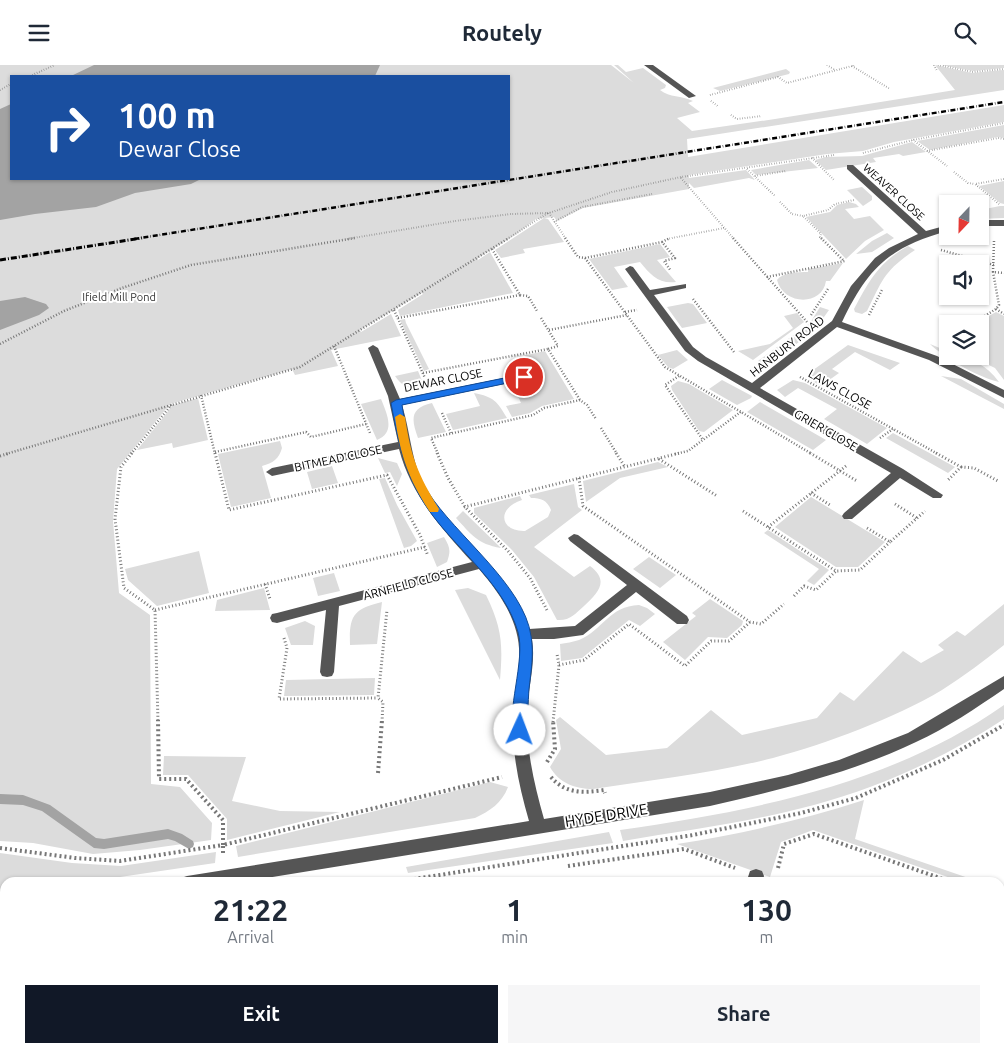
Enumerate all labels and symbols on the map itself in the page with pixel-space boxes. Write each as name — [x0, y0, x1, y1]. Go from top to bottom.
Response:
street label: WEAVER CLOSE — [861, 161, 927, 223]
north arrow — [939, 195, 989, 245]
park label: Ifield Mill Pond — [82, 291, 156, 303]
street label: HANBURY ROAD — [747, 313, 827, 379]
pin — [503, 356, 545, 398]
street label: DEWAR CLOSE — [403, 366, 484, 394]
street label: LAWS CLOSE — [806, 366, 874, 412]
street label: GRIER CLOSE — [792, 407, 860, 453]
street label: BITMEAD CLOSE — [293, 442, 383, 474]
street label: ARNFIELD CLOSE — [362, 566, 455, 602]
position arrow — [493, 703, 545, 755]
street label: HYDE DRIVE — [564, 800, 648, 830]

